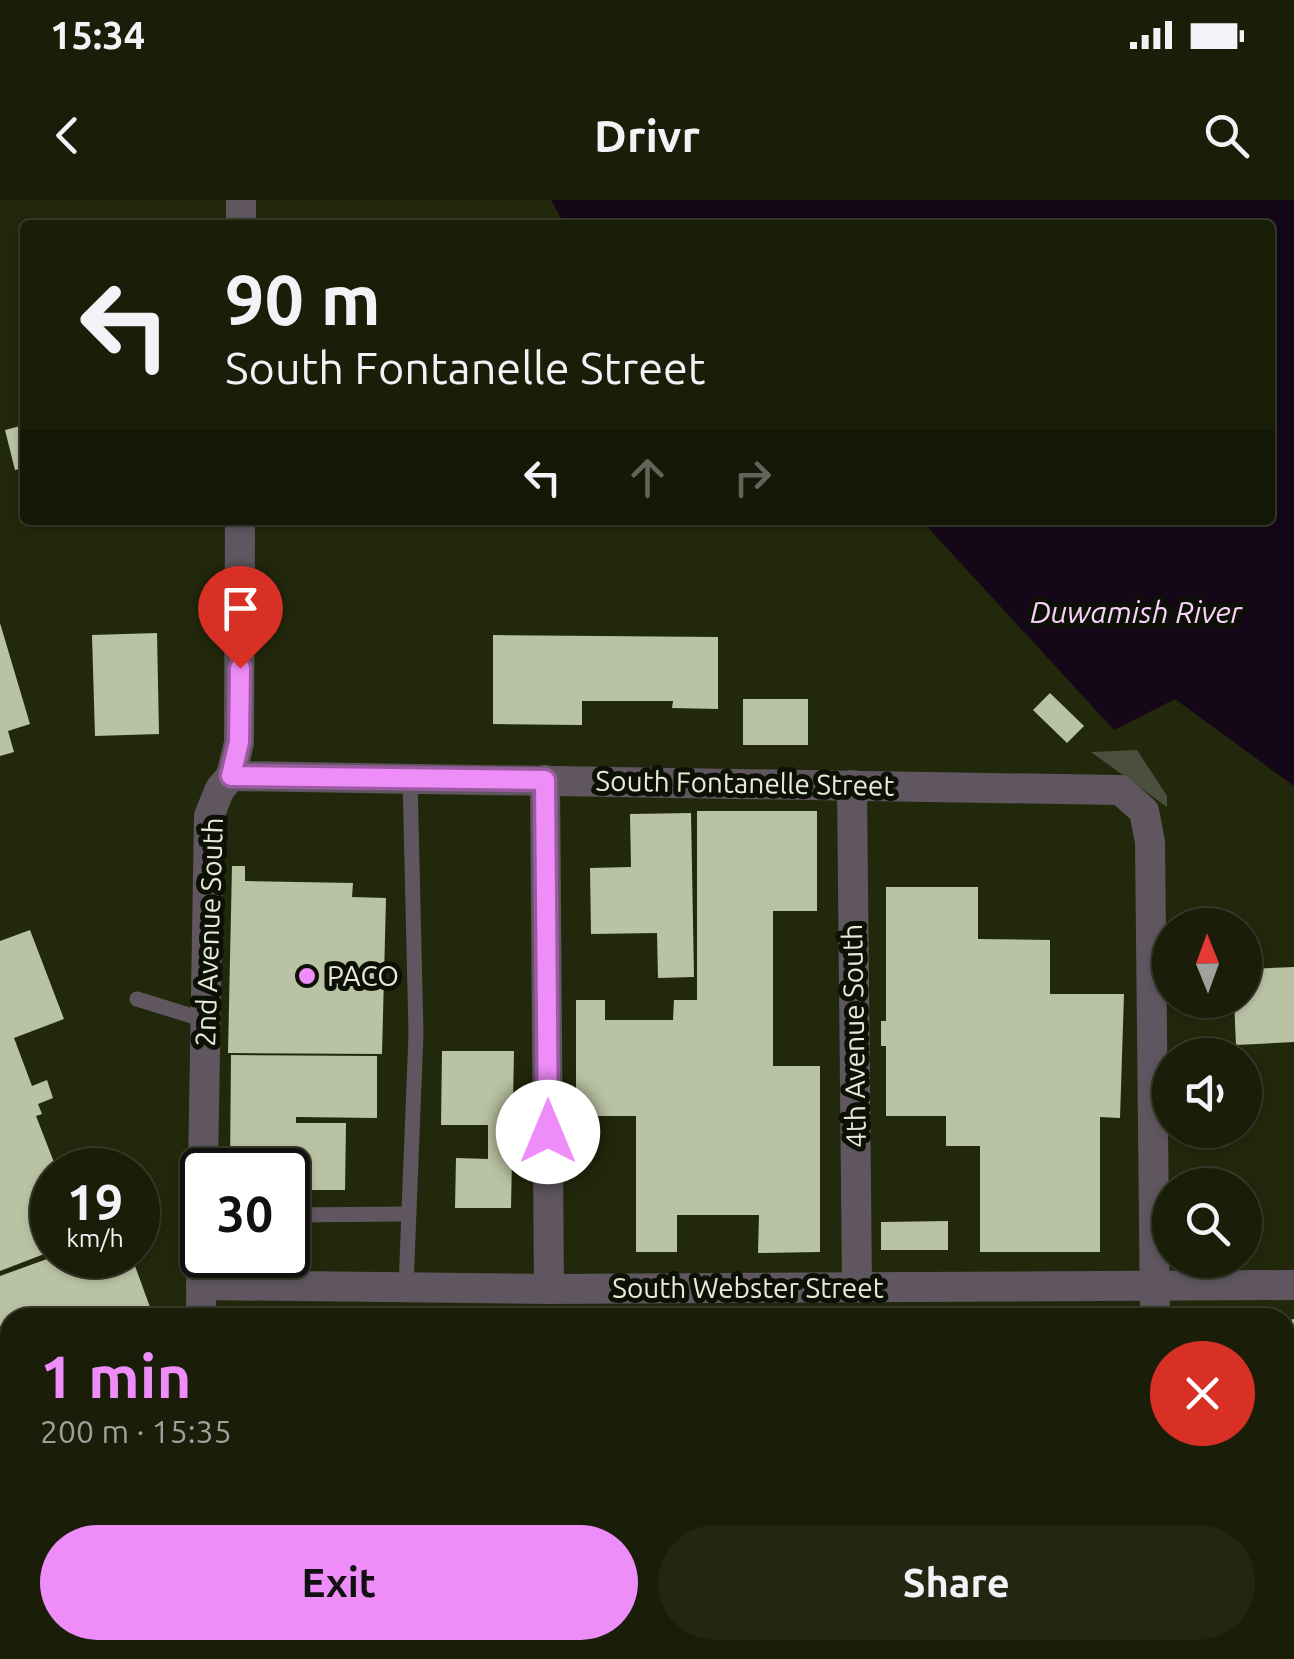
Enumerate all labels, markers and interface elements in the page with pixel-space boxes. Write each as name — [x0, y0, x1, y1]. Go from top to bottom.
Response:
text: 15:34 — [50, 14, 145, 56]
icon: back — [40, 108, 95, 163]
icon: search — [1199, 108, 1254, 163]
text: Drivr — [594, 110, 700, 161]
icon: left — [60, 260, 190, 390]
text: 90 m — [225, 260, 381, 338]
text: South Fontanelle Street — [225, 342, 706, 393]
icon: left — [515, 450, 570, 505]
icon: ahead — [620, 450, 675, 505]
icon: right — [725, 450, 780, 505]
pin — [198, 566, 283, 669]
icon: arrive — [213, 581, 268, 636]
water label: Duwamish River — [1030, 595, 1244, 629]
street label: South Fontanelle Street — [595, 764, 895, 801]
street label: 2nd Avenue South — [189, 817, 228, 1047]
north arrow — [1152, 908, 1262, 1018]
map controls — [1152, 908, 1262, 1278]
street label: 4th Avenue South — [836, 924, 871, 1148]
place label: PACO — [327, 960, 399, 991]
marker: PACO — [296, 965, 318, 987]
button: sound — [1152, 1038, 1262, 1148]
position arrow — [496, 1080, 600, 1184]
speed limit sign: 30 — [180, 1148, 310, 1278]
button: search — [1152, 1168, 1262, 1278]
text: 19 — [67, 1173, 123, 1229]
text: km/h — [66, 1224, 124, 1252]
street label: South Webster Street — [612, 1272, 884, 1303]
button: close — [1150, 1341, 1255, 1446]
text: 1 min — [40, 1342, 192, 1409]
text: 200 m · 15:35 — [40, 1413, 232, 1449]
button: Exit — [40, 1525, 638, 1640]
button: Share — [658, 1525, 1255, 1640]

